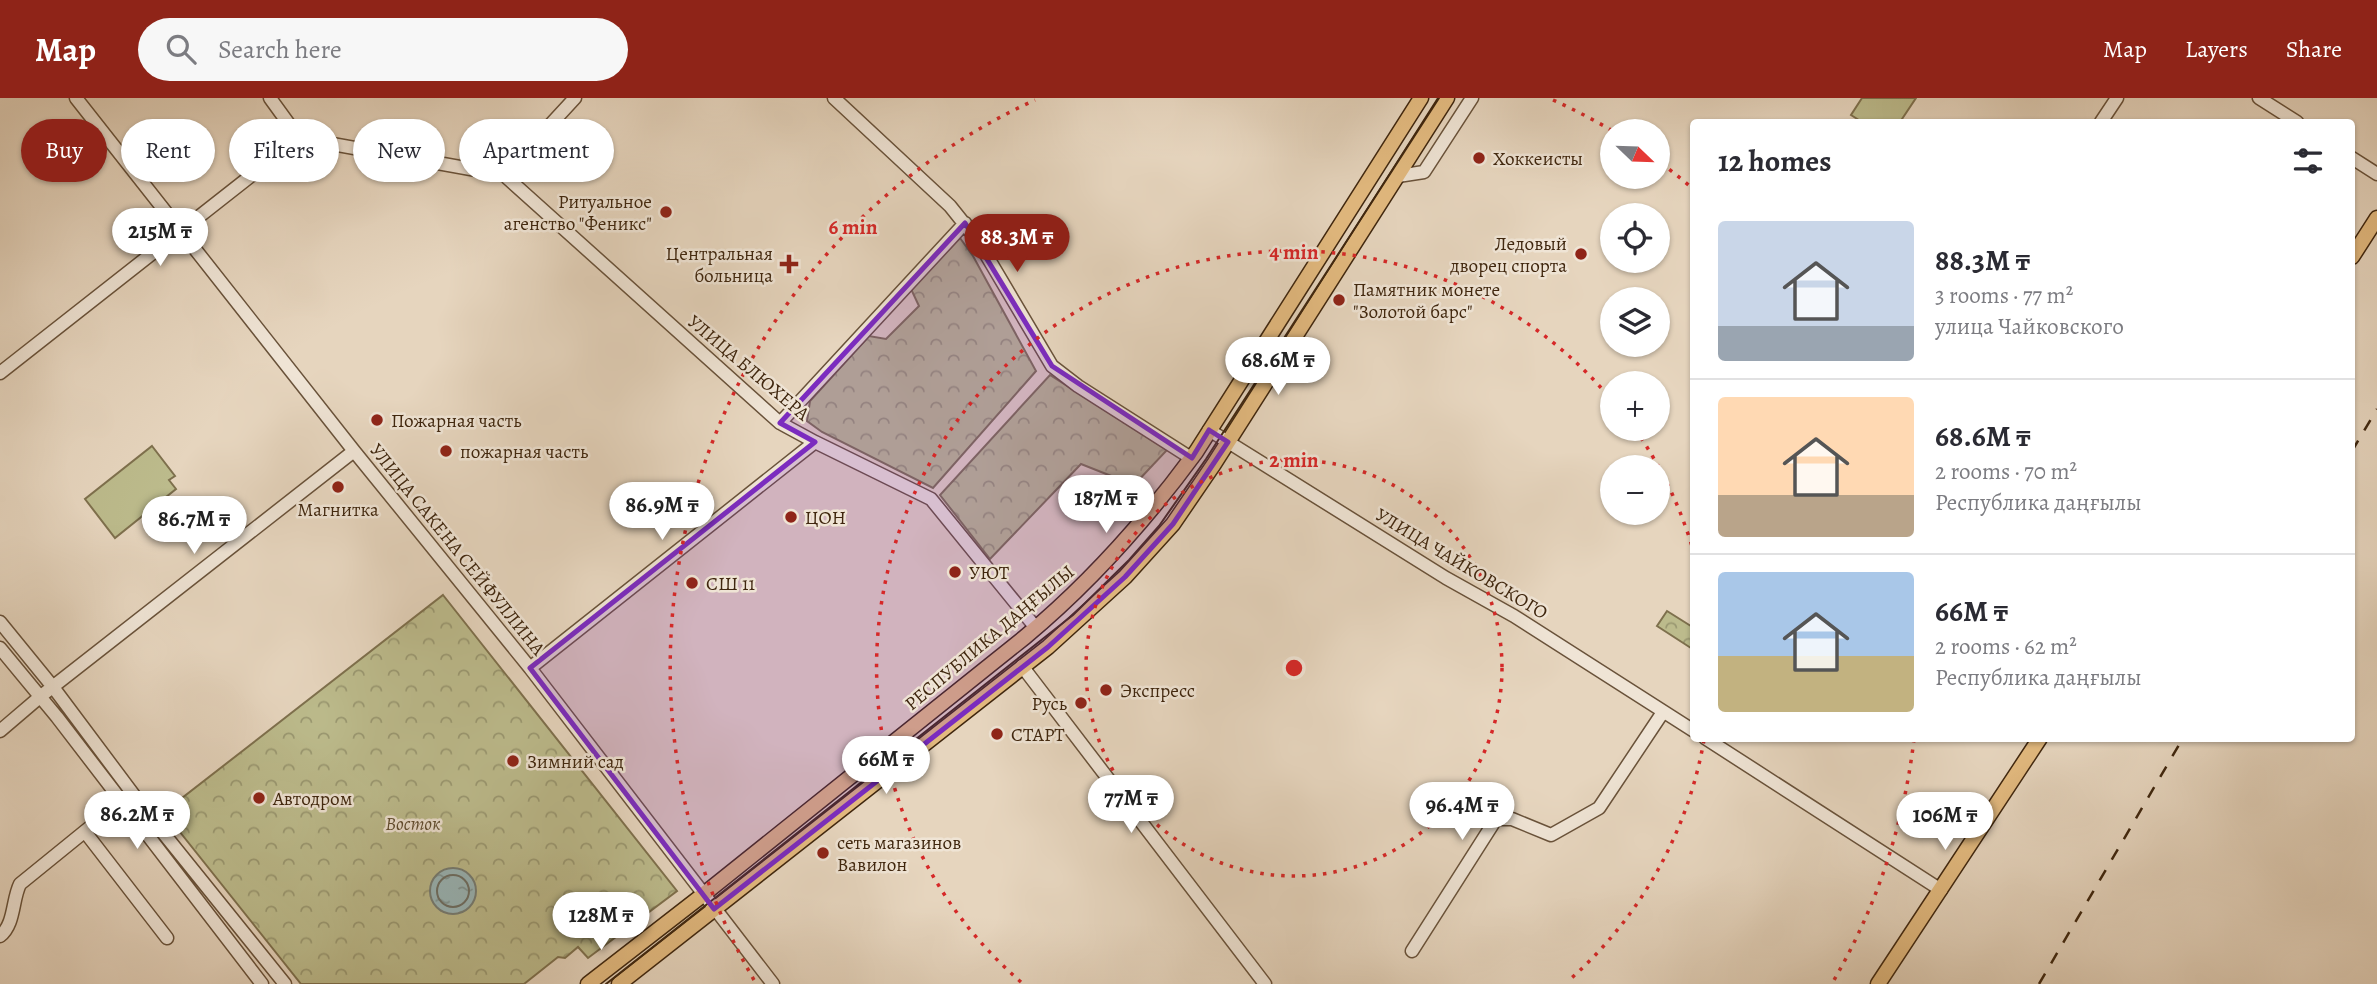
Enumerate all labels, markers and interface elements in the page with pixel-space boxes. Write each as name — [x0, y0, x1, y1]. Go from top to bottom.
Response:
search box — [138, 18, 628, 81]
text: Map — [35, 27, 96, 72]
icon: search — [162, 30, 200, 68]
text: Search here — [218, 32, 342, 67]
text: Map — [2103, 33, 2147, 65]
text: Layers — [2185, 33, 2248, 65]
text: Share — [2286, 33, 2342, 65]
chip: Buy — [21, 119, 107, 182]
chip: Rent — [121, 119, 215, 182]
chip: Filters — [229, 119, 339, 182]
chip: New — [353, 119, 445, 182]
chip: Apartment — [459, 119, 614, 182]
north arrow — [1600, 119, 1670, 189]
map controls — [1600, 119, 1670, 525]
text: 12 homes — [1718, 141, 1831, 181]
icon: filters — [2289, 142, 2327, 180]
place label: Хоккеисты — [1493, 146, 1583, 172]
marker: Хоккеисты — [1471, 150, 1487, 166]
place label: Ритуальное агенство "Феникс" — [504, 189, 652, 237]
button: locate — [1600, 203, 1670, 273]
marker: Ритуальное агенство "Феникс" — [658, 204, 674, 220]
pin: 215M ₸ — [103, 208, 217, 268]
text: 6 min — [829, 213, 878, 241]
pin: 88.3M ₸ — [952, 214, 1082, 274]
text: 215M ₸ — [128, 215, 192, 246]
text: 88.3M ₸ — [981, 221, 1053, 252]
place label: Ледовый дворец спорта — [1449, 231, 1567, 279]
text: 4 min — [1269, 238, 1319, 266]
text: 88.3M ₸ — [1935, 240, 2030, 280]
place label: Центральная больница — [666, 241, 773, 289]
marker: Ледовый дворец спорта — [1573, 246, 1589, 262]
icon: home — [1774, 249, 1858, 333]
marker: Центральная больница — [779, 254, 799, 274]
place label: Памятник монете "Золотой барс" — [1353, 277, 1500, 325]
text: 3 rooms · 77 m² — [1935, 280, 2073, 311]
button: layers — [1600, 287, 1670, 357]
marker: Памятник монете "Золотой барс" — [1331, 292, 1347, 308]
street label: УЛИЦА БЛЮХЕРА — [682, 309, 816, 427]
text: улица Чайковского — [1935, 311, 2124, 342]
pin: 68.6M ₸ — [1213, 338, 1343, 397]
text: 68.6M ₸ — [1241, 344, 1315, 375]
button: + — [1600, 371, 1670, 441]
place label: Пожарная часть — [391, 408, 522, 434]
marker: Пожарная часть — [369, 412, 385, 428]
text: 68.6M ₸ — [1935, 416, 2031, 456]
icon: home — [1774, 425, 1858, 509]
street label: УЛИЦА САКЕНА СЕЙФУЛЛИНА — [363, 438, 552, 662]
place label: пожарная часть — [460, 439, 588, 465]
marker: пожарная часть — [438, 443, 454, 459]
text: 2 min — [1269, 446, 1319, 474]
button: − — [1600, 455, 1670, 525]
text: 2 rooms · 70 m² — [1935, 456, 2077, 487]
pin: 187M ₸ — [1049, 476, 1163, 535]
marker: Магнитка — [330, 479, 346, 495]
pin: 86.9M ₸ — [597, 482, 727, 542]
text: 187M ₸ — [1074, 482, 1138, 513]
text: Республика даңғылы — [1935, 487, 2142, 518]
text: 86.9M ₸ — [625, 489, 699, 520]
pin: 86.7M ₸ — [129, 496, 259, 556]
place label: Магнитка — [297, 497, 379, 523]
street label: УЛИЦА ЧАЙКОВСКОГО — [1370, 502, 1553, 626]
text: 86.7M ₸ — [158, 503, 230, 534]
place label: ЦОН — [805, 505, 846, 531]
marker: ЦОН — [783, 509, 799, 525]
street label: РЕСПУБЛИКА ДАҢҒЫЛЫ — [899, 559, 1080, 717]
place label: УЮТ — [969, 560, 1010, 586]
marker: УЮТ — [947, 564, 963, 580]
place label: СШ 11 — [706, 571, 755, 597]
marker: СШ 11 — [684, 575, 700, 591]
text: 66M ₸ — [1935, 591, 2008, 631]
icon: home — [1774, 600, 1858, 684]
text: 2 rooms · 62 m² — [1935, 631, 2077, 662]
centre of rings — [1282, 656, 1306, 680]
text: Республика даңғылы — [1935, 662, 2142, 693]
place label: Экспресс — [1120, 678, 1195, 704]
marker: Экспресс — [1098, 682, 1114, 698]
place label: Русь — [1032, 691, 1067, 717]
marker: Русь — [1073, 695, 1089, 711]
place label: СТАРТ — [1011, 722, 1065, 748]
marker: СТАРТ — [989, 726, 1005, 742]
pin: 66M ₸ — [837, 736, 935, 796]
text: 66M ₸ — [858, 743, 914, 774]
place label: Зимний сад — [527, 749, 624, 775]
marker: Зимний сад — [505, 753, 521, 769]
pin: 77M ₸ — [1082, 776, 1180, 835]
text: 77M ₸ — [1104, 782, 1158, 813]
pin: 96.4M ₸ — [1397, 782, 1527, 842]
place label: Автодром — [272, 786, 352, 812]
text: 96.4M ₸ — [1425, 789, 1499, 820]
marker: Автодром — [251, 790, 267, 806]
pin: 86.2M ₸ — [72, 792, 202, 851]
pin: 106M ₸ — [1888, 792, 2002, 852]
text: 86.2M ₸ — [100, 798, 174, 829]
text: 106M ₸ — [1912, 799, 1978, 830]
park label: Восток — [385, 811, 441, 837]
place label: сеть магазинов Вавилон — [837, 830, 961, 878]
marker: сеть магазинов Вавилон — [815, 845, 831, 861]
pin: 128M ₸ — [544, 892, 658, 952]
text: 128M ₸ — [569, 899, 633, 930]

